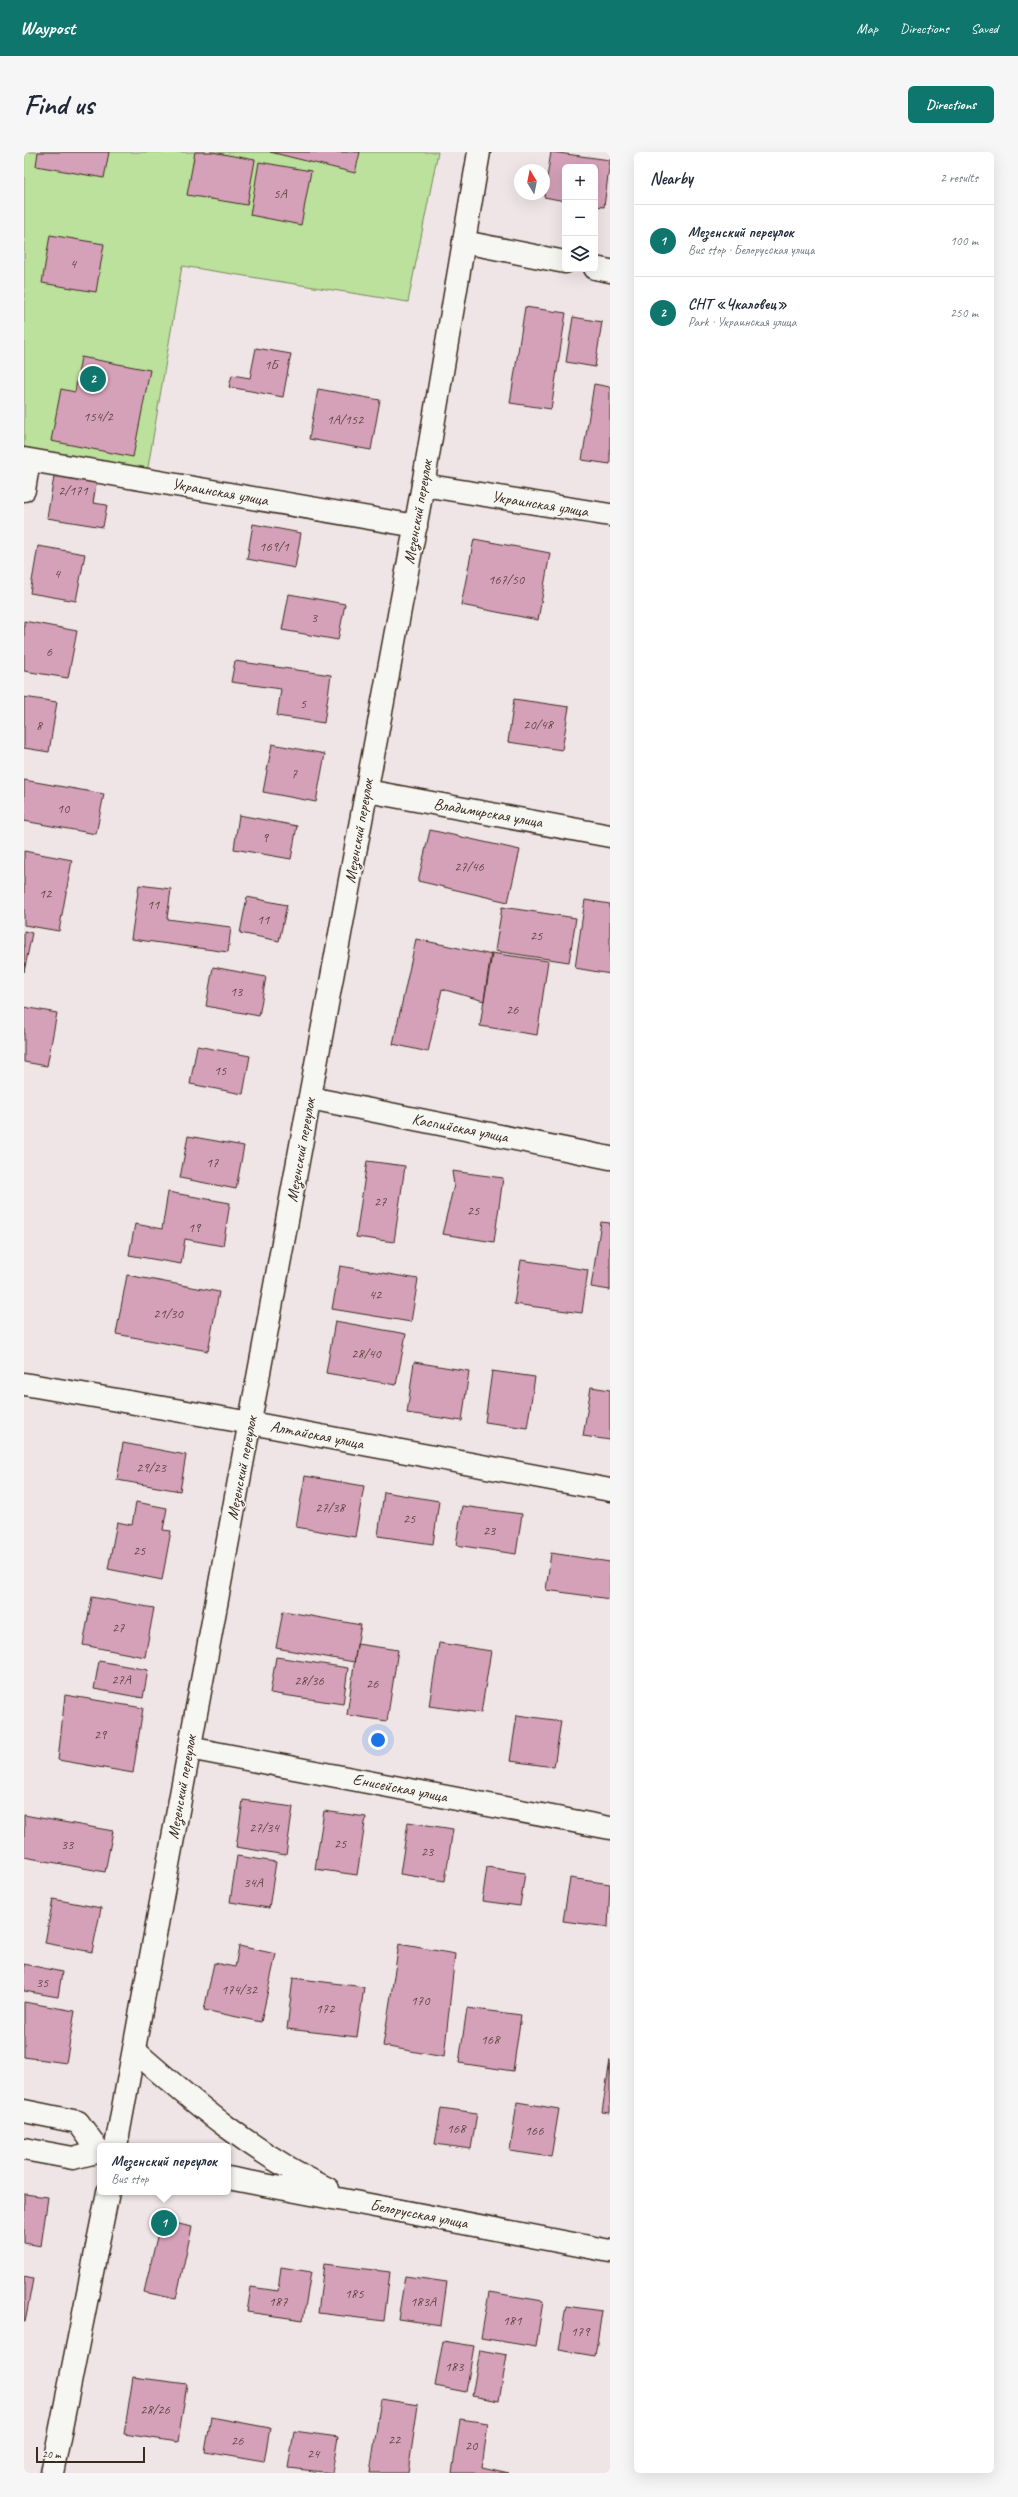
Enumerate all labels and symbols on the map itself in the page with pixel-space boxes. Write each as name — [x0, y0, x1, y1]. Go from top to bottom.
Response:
north arrow — [514, 164, 550, 200]
house number: 5А — [273, 185, 288, 202]
house number: 4 — [70, 255, 78, 272]
house number: 1Б — [264, 356, 281, 373]
pin: 2 — [80, 364, 106, 394]
house number: 154/2 — [83, 408, 115, 425]
house number: 1А/152 — [327, 411, 365, 428]
street label: Мезенский переулок — [399, 456, 437, 566]
street label: Украинская улица — [170, 474, 271, 510]
house number: 2/171 — [58, 482, 89, 499]
street label: Украинская улица — [490, 487, 591, 522]
house number: 169/1 — [259, 538, 290, 555]
house number: 4 — [54, 565, 62, 582]
house number: 167/50 — [488, 571, 526, 588]
house number: 3 — [311, 609, 319, 626]
house number: 6 — [46, 643, 53, 660]
house number: 5 — [300, 695, 307, 712]
house number: 20/48 — [523, 716, 555, 733]
house number: 8 — [36, 717, 44, 734]
house number: 7 — [291, 765, 298, 782]
street label: Мезенский переулок — [340, 775, 378, 885]
street label: Владимирская улица — [432, 794, 545, 833]
house number: 10 — [57, 800, 71, 817]
house number: 9 — [262, 829, 270, 846]
house number: 27/46 — [454, 858, 485, 875]
house number: 12 — [39, 885, 53, 902]
house number: 11 — [147, 896, 160, 913]
house number: 11 — [257, 911, 270, 928]
house number: 25 — [530, 927, 543, 944]
house number: 13 — [230, 983, 244, 1000]
house number: 26 — [506, 1001, 519, 1018]
house number: 15 — [214, 1062, 227, 1079]
street label: Мезенский переулок — [282, 1094, 320, 1204]
street label: Каспийская улица — [410, 1109, 511, 1147]
house number: 17 — [206, 1154, 219, 1171]
house number: 27 — [374, 1193, 387, 1210]
house number: 25 — [467, 1202, 480, 1219]
house number: 19 — [188, 1219, 202, 1236]
house number: 42 — [369, 1286, 383, 1303]
house number: 21/30 — [153, 1305, 185, 1322]
house number: 28/40 — [351, 1345, 383, 1362]
street label: Мезенский переулок — [222, 1412, 262, 1522]
street label: Алтайская улица — [269, 1416, 367, 1454]
house number: 29/23 — [136, 1459, 168, 1476]
house number: 27/38 — [315, 1499, 347, 1516]
house number: 25 — [403, 1510, 416, 1527]
house number: 23 — [483, 1522, 497, 1539]
house number: 25 — [133, 1542, 146, 1559]
house number: 27 — [112, 1619, 125, 1636]
house number: 27А — [111, 1671, 132, 1688]
house number: 28/36 — [294, 1672, 325, 1689]
house number: 26 — [366, 1675, 379, 1692]
house number: 29 — [94, 1726, 108, 1743]
your location — [368, 1730, 388, 1750]
street label: Мезенский переулок — [163, 1731, 201, 1841]
street label: Енисейская улица — [351, 1769, 450, 1807]
house number: 27/34 — [249, 1819, 281, 1836]
house number: 25 — [334, 1835, 347, 1852]
house number: 33 — [61, 1836, 75, 1853]
house number: 23 — [421, 1843, 435, 1860]
house number: 34А — [243, 1874, 264, 1891]
house number: 35 — [36, 1974, 49, 1991]
house number: 174/32 — [221, 1981, 259, 1998]
house number: 170 — [411, 1992, 431, 2009]
house number: 172 — [316, 2000, 336, 2017]
house number: 168 — [481, 2031, 501, 2048]
house number: 168 — [447, 2120, 467, 2137]
house number: 166 — [525, 2122, 544, 2139]
street label: Белорусская улица — [369, 2195, 471, 2234]
pin: 1 — [151, 2208, 177, 2238]
house number: 185 — [345, 2285, 364, 2302]
house number: 187 — [269, 2293, 288, 2310]
house number: 183А — [410, 2293, 437, 2310]
house number: 181 — [503, 2312, 522, 2329]
house number: 179 — [571, 2323, 591, 2340]
house number: 183 — [445, 2358, 465, 2375]
house number: 28/26 — [140, 2401, 171, 2418]
house number: 22 — [388, 2431, 402, 2448]
house number: 26 — [231, 2432, 244, 2449]
house number: 20 — [465, 2437, 479, 2454]
scale bar — [36, 2445, 145, 2464]
house number: 24 — [307, 2445, 321, 2462]

